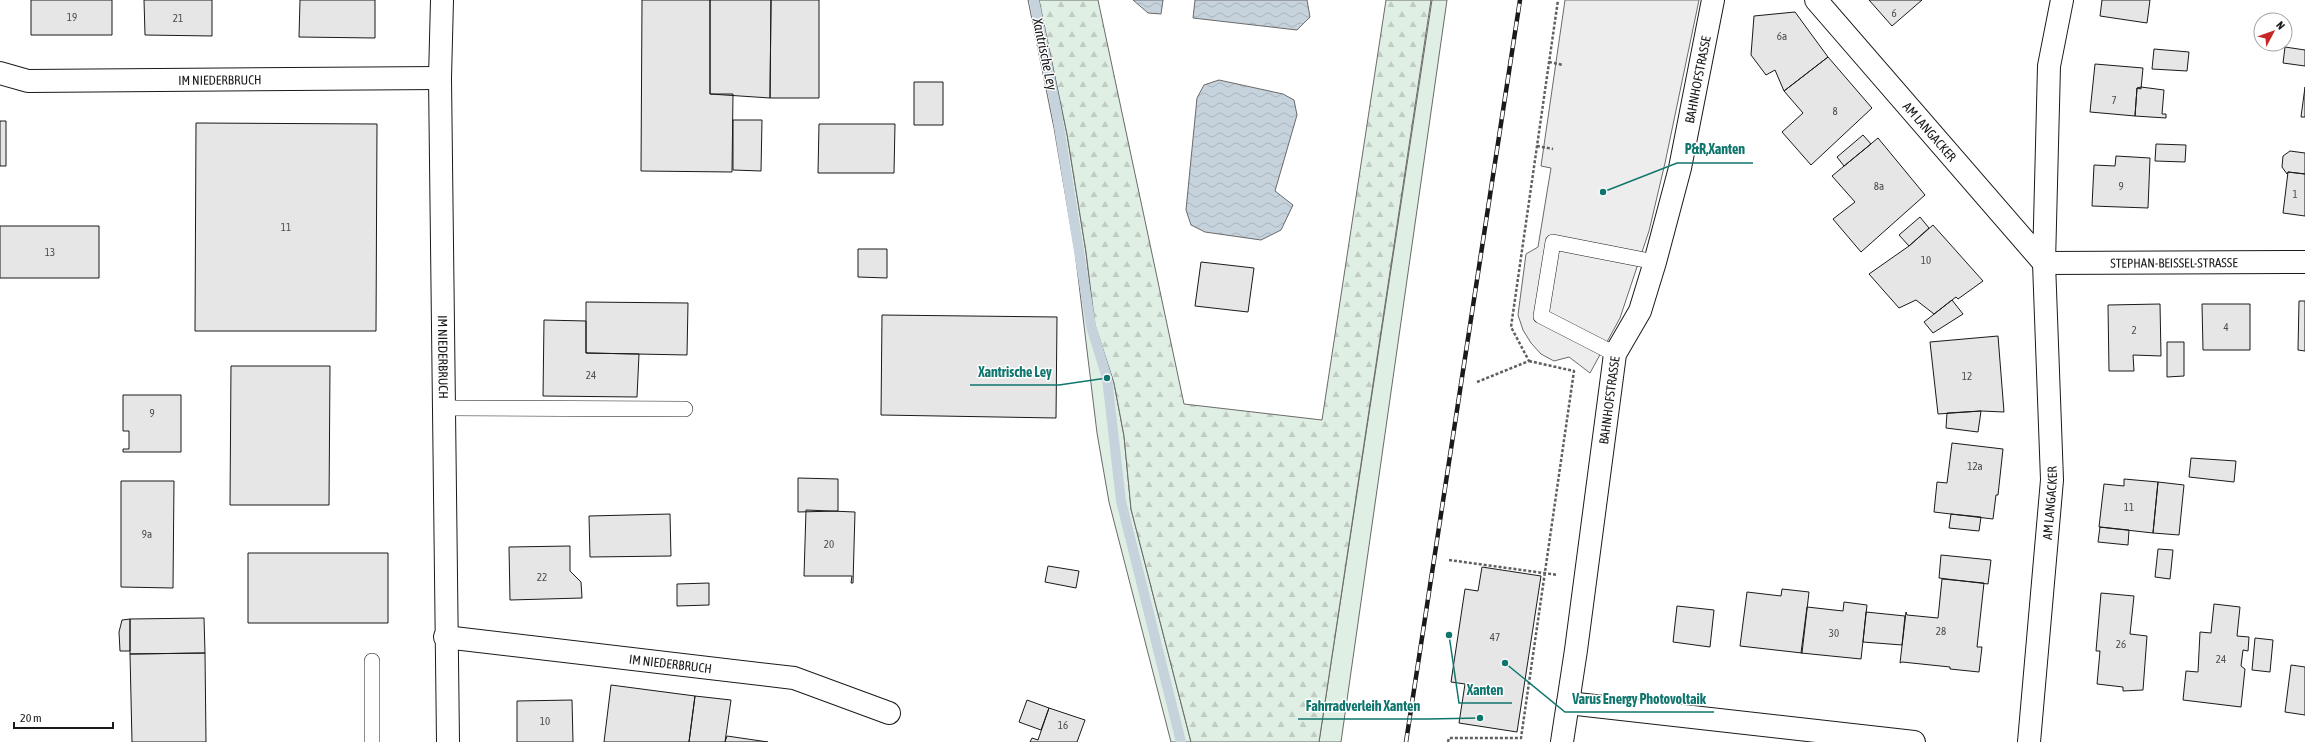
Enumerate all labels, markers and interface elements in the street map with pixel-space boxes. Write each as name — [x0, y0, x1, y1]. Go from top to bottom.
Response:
house number: 6 — [1891, 7, 1897, 19]
house number: 19 — [67, 11, 77, 23]
house number: 21 — [173, 12, 183, 24]
north arrow — [2253, 12, 2293, 52]
water label: Xantrische Ley — [1029, 15, 1060, 92]
text: N — [2274, 19, 2287, 32]
house number: 6a — [1777, 30, 1787, 42]
street label: BAHNHOFSTRASSE — [1682, 34, 1714, 125]
street label: IM NIEDERBRUCH — [178, 72, 262, 88]
house number: 7 — [2111, 94, 2117, 106]
street label: AM LANGACKER — [1900, 99, 1960, 165]
house number: 8 — [1832, 105, 1838, 117]
callout: P&R,Xanten — [1677, 137, 1753, 163]
text: P&R,Xanten — [1685, 141, 1745, 157]
house number: 8a — [1874, 180, 1884, 192]
house number: 9 — [2118, 180, 2124, 192]
house number: 1 — [2292, 188, 2298, 200]
house number: 11 — [281, 221, 291, 233]
house number: 13 — [45, 246, 55, 258]
house number: 10 — [1921, 254, 1931, 266]
street label: STEPHAN-BEISSEL-STRASSE — [2110, 255, 2238, 271]
street label: IM NIEDERBRUCH — [435, 315, 451, 399]
house number: 4 — [2223, 321, 2229, 333]
house number: 2 — [2131, 324, 2137, 336]
street label: BAHNHOFSTRASSE — [1596, 355, 1623, 445]
callout: Xantrische Ley — [970, 359, 1059, 385]
text: Xantrische Ley — [977, 364, 1052, 380]
house number: 24 — [586, 369, 596, 381]
house number: 12 — [1962, 370, 1972, 382]
house number: 9 — [149, 407, 155, 419]
house number: 12a — [1967, 460, 1983, 472]
street label: AM LANGACKER — [2040, 465, 2060, 540]
house number: 11 — [2124, 501, 2134, 513]
house number: 9a — [142, 528, 152, 540]
house number: 20 — [824, 538, 834, 550]
house number: 22 — [537, 571, 547, 583]
house number: 28 — [1936, 625, 1946, 637]
house number: 30 — [1829, 627, 1839, 639]
house number: 47 — [1490, 631, 1500, 643]
house number: 26 — [2116, 638, 2126, 650]
street label: IM NIEDERBRUCH — [628, 652, 713, 676]
house number: 24 — [2216, 653, 2226, 665]
callout: Xanten — [1459, 677, 1512, 703]
text: Xanten — [1466, 682, 1504, 698]
callout: Varus Energy Photovoltaik — [1565, 686, 1714, 712]
text: Varus Energy Photovoltaik — [1571, 691, 1707, 707]
callout: Fahrradverleih Xanten — [1298, 693, 1428, 719]
text: Fahrradverleih Xanten — [1306, 698, 1420, 714]
scale bar — [14, 704, 113, 730]
text: 20 m — [20, 711, 42, 725]
house number: 10 — [540, 715, 550, 727]
house number: 16 — [1058, 719, 1068, 731]

